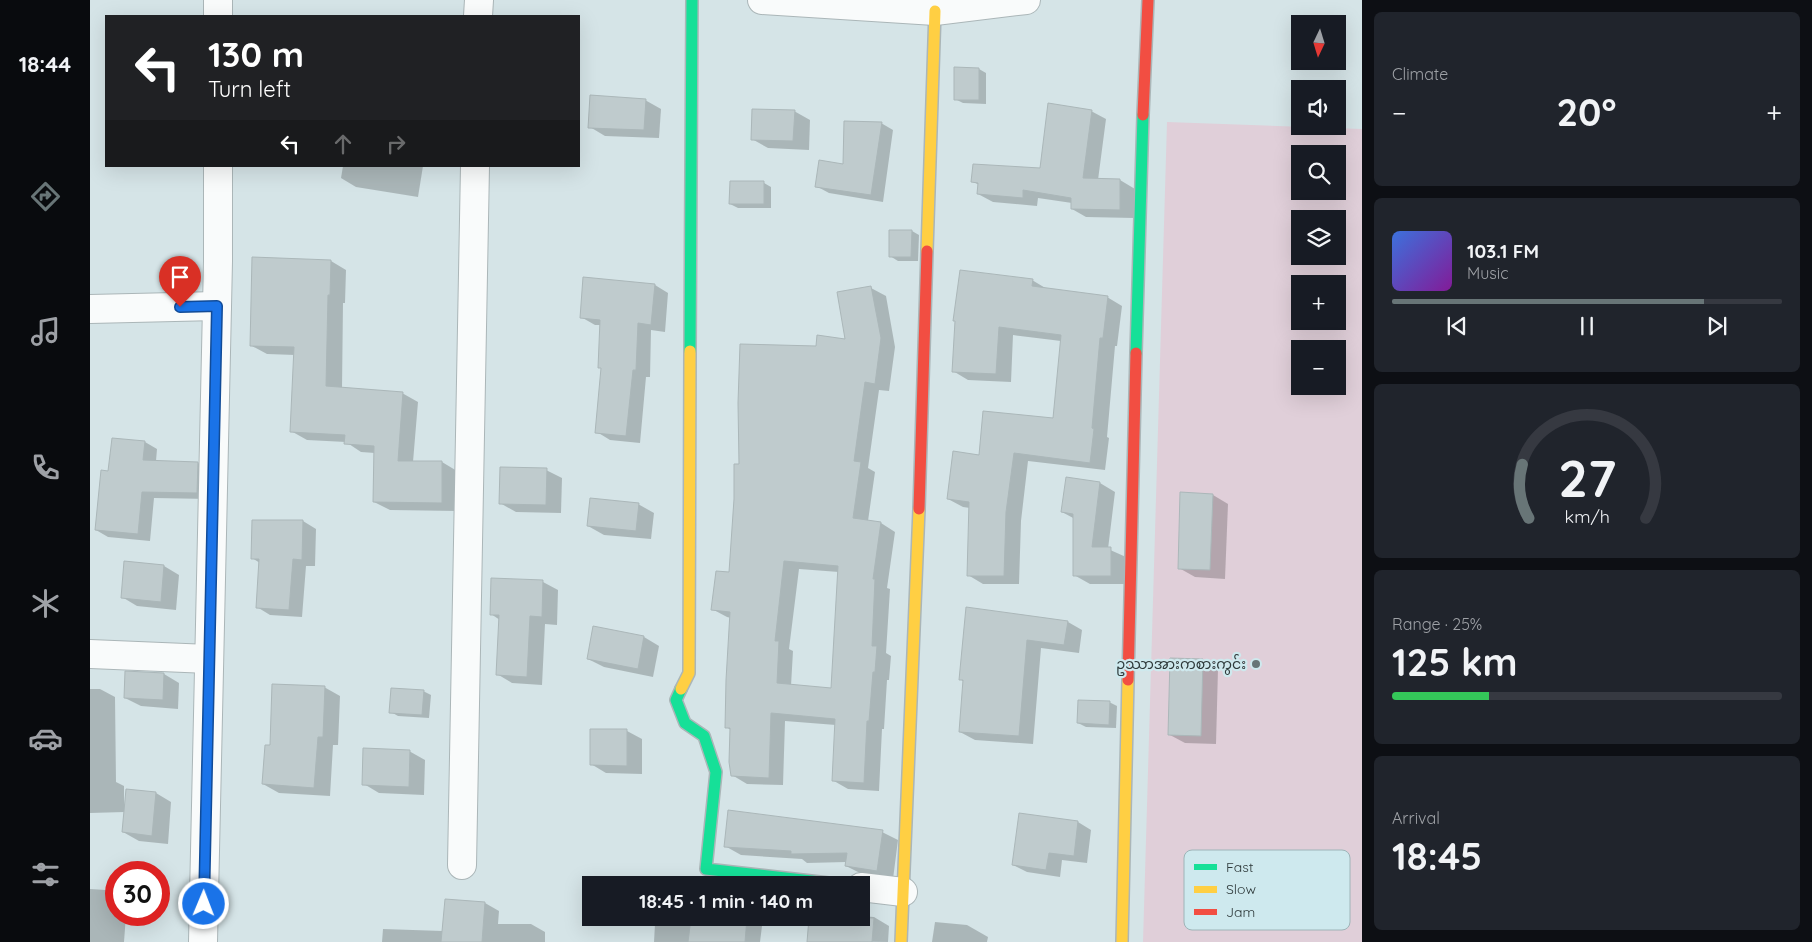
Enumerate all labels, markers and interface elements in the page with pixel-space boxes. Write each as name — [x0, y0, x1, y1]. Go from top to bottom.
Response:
north arrow — [1291, 15, 1346, 70]
map controls — [1291, 15, 1346, 395]
text: 130 m — [208, 32, 304, 76]
icon: left — [125, 35, 190, 100]
text: 18:44 — [19, 50, 71, 78]
text: Climate — [1392, 64, 1448, 84]
text: Turn left — [208, 75, 291, 103]
button: sound — [1291, 80, 1346, 135]
text: 20° — [1556, 88, 1616, 136]
text: − — [1392, 95, 1407, 130]
text: + — [1766, 95, 1782, 130]
icon: left — [276, 130, 304, 158]
icon: ahead — [329, 130, 357, 158]
icon: right — [382, 130, 410, 158]
button: search — [1291, 145, 1346, 200]
icon: directions — [28, 179, 63, 214]
button: layers — [1291, 210, 1346, 265]
text: 103.1 FM — [1467, 239, 1539, 263]
pin — [159, 256, 201, 307]
icon: arrive — [166, 263, 194, 291]
text: Music — [1467, 263, 1509, 283]
button: + — [1291, 275, 1346, 330]
icon: previous — [1443, 312, 1471, 340]
icon: pause — [1573, 312, 1601, 340]
icon: next — [1703, 312, 1731, 340]
icon: music — [28, 314, 63, 349]
button: − — [1291, 340, 1346, 395]
text: 27 — [1558, 445, 1616, 510]
icon: phone — [28, 450, 63, 485]
text: km/h — [1564, 505, 1610, 527]
icon: climate — [28, 586, 63, 621]
text: Range · 25% — [1392, 614, 1482, 634]
text: 125 km — [1392, 638, 1518, 686]
place label: ဥဿာ‌အားကစားကွင်း — [1116, 654, 1246, 676]
marker: ဥဿာ‌အားကစားကွင်း — [1250, 658, 1262, 670]
icon: car — [28, 721, 63, 756]
text: Arrival — [1392, 808, 1440, 828]
text: 18:45 — [1392, 832, 1482, 880]
legend — [1184, 850, 1350, 930]
icon: filters — [28, 857, 63, 892]
text: Fast — [1226, 858, 1254, 876]
speed limit sign: 30 — [105, 861, 170, 926]
position arrow — [177, 877, 229, 929]
text: Slow — [1226, 880, 1256, 898]
text: 18:45 · 1 min · 140 m — [639, 889, 813, 913]
text: Jam — [1226, 903, 1255, 921]

